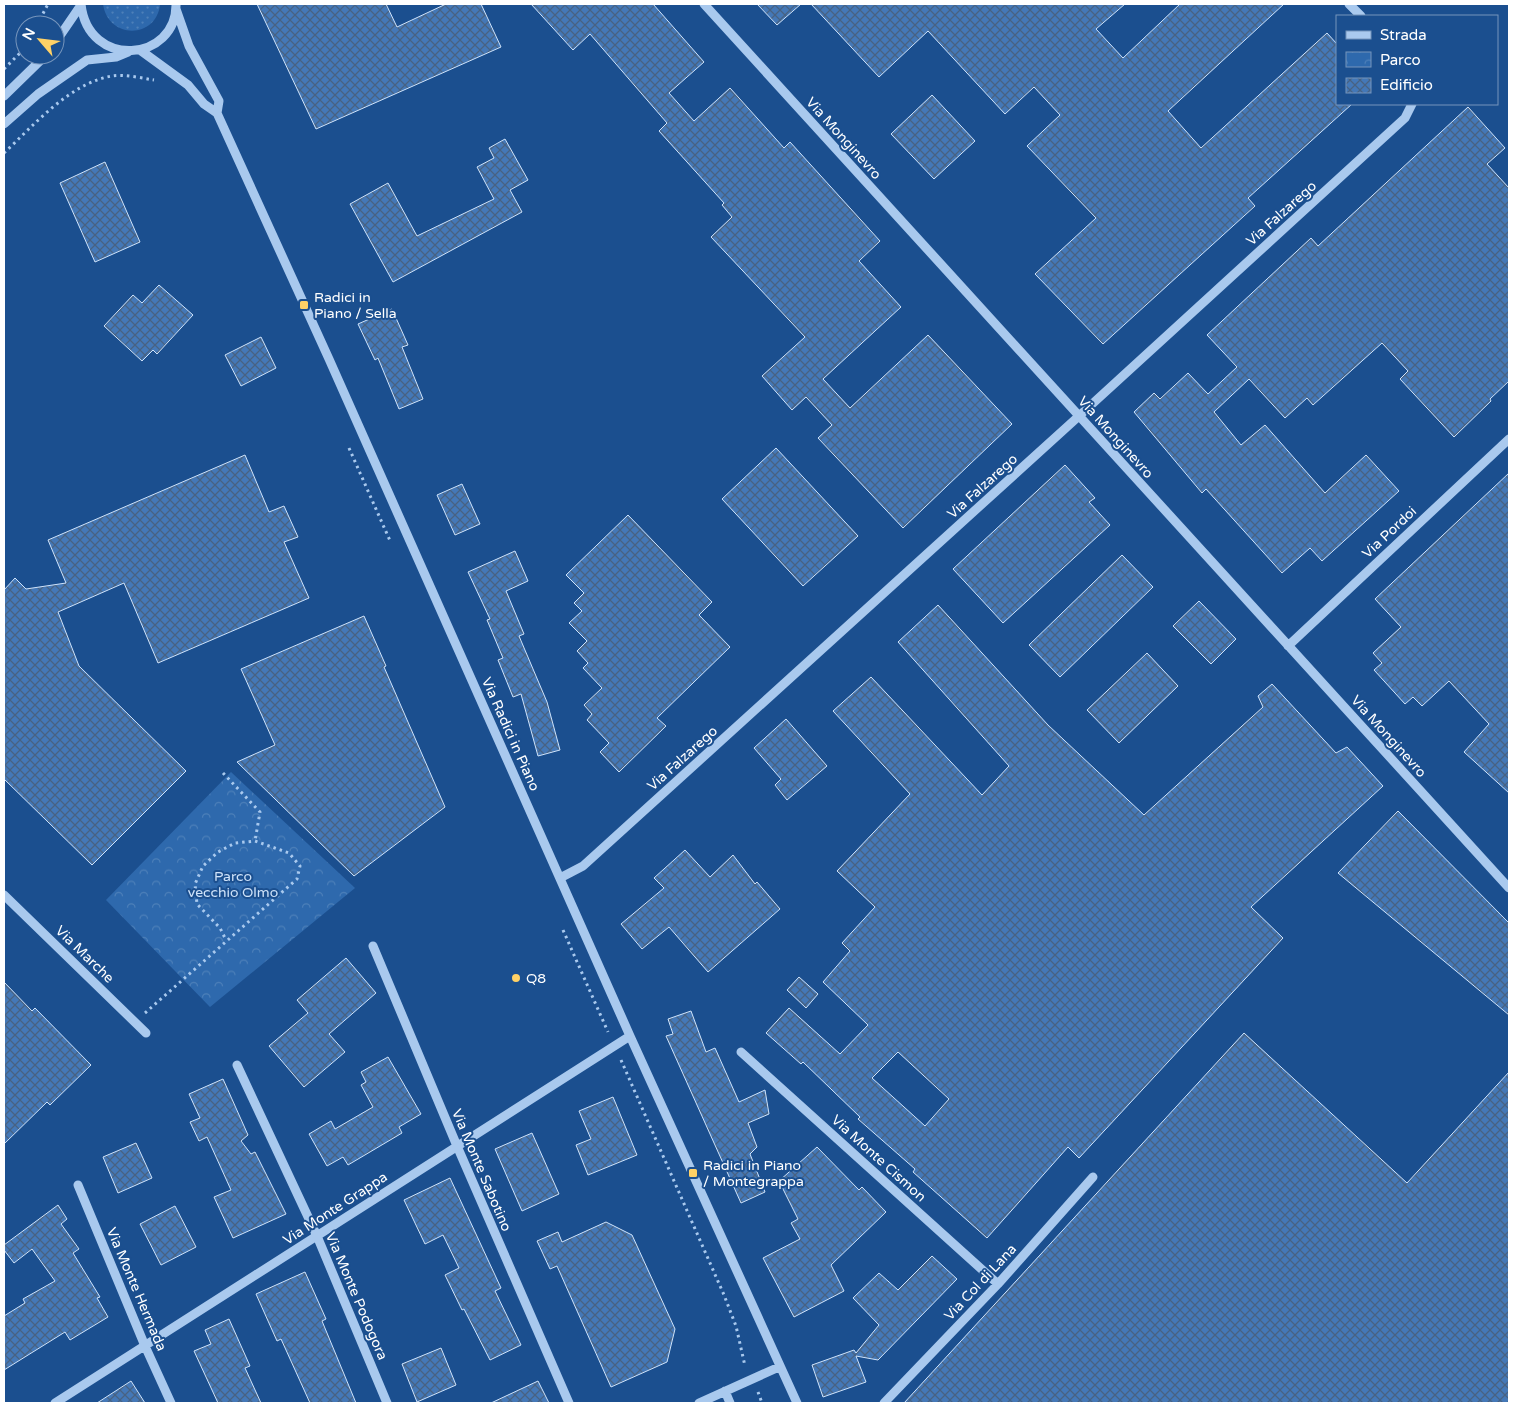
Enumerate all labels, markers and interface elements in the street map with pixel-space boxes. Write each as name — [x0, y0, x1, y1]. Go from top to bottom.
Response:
north arrow — [15, 15, 65, 65]
legend — [1336, 15, 1498, 105]
text: N — [19, 25, 39, 43]
text: Strada — [1380, 26, 1427, 44]
text: Parco — [1380, 51, 1421, 69]
text: Edificio — [1380, 76, 1433, 94]
street label: Via Monginevro — [802, 94, 885, 183]
street label: Via Falzarego — [1243, 177, 1320, 249]
place label: Radici in Piano / Sella — [314, 289, 397, 322]
marker: Radici in Piano / Sella — [298, 299, 310, 311]
street label: Via Monginevro — [1074, 393, 1157, 482]
street label: Via Falzarego — [944, 450, 1021, 522]
street label: Via Pordoi — [1359, 503, 1420, 562]
street label: Via Radici in Piano — [478, 675, 543, 794]
street label: Via Monginevro — [1347, 692, 1430, 781]
street label: Via Falzarego — [644, 722, 721, 794]
park label: Parco vecchio Olmo — [188, 868, 278, 901]
street label: Via Marche — [52, 922, 118, 987]
place label: Q8 — [526, 970, 546, 987]
marker: Q8 — [510, 972, 522, 984]
street label: Via Monte Sabotino — [448, 1106, 515, 1234]
street label: Via Monte Cismon — [828, 1111, 929, 1205]
place label: Radici in Piano / Montegrappa — [703, 1157, 804, 1190]
marker: Radici in Piano / Montegrappa — [687, 1167, 699, 1179]
street label: Via Monte Grappa — [280, 1168, 391, 1248]
street label: Via Monte Hermada — [103, 1225, 170, 1354]
street label: Via Monte Podogora — [322, 1230, 391, 1363]
street label: Via Col di Lana — [941, 1241, 1020, 1324]

